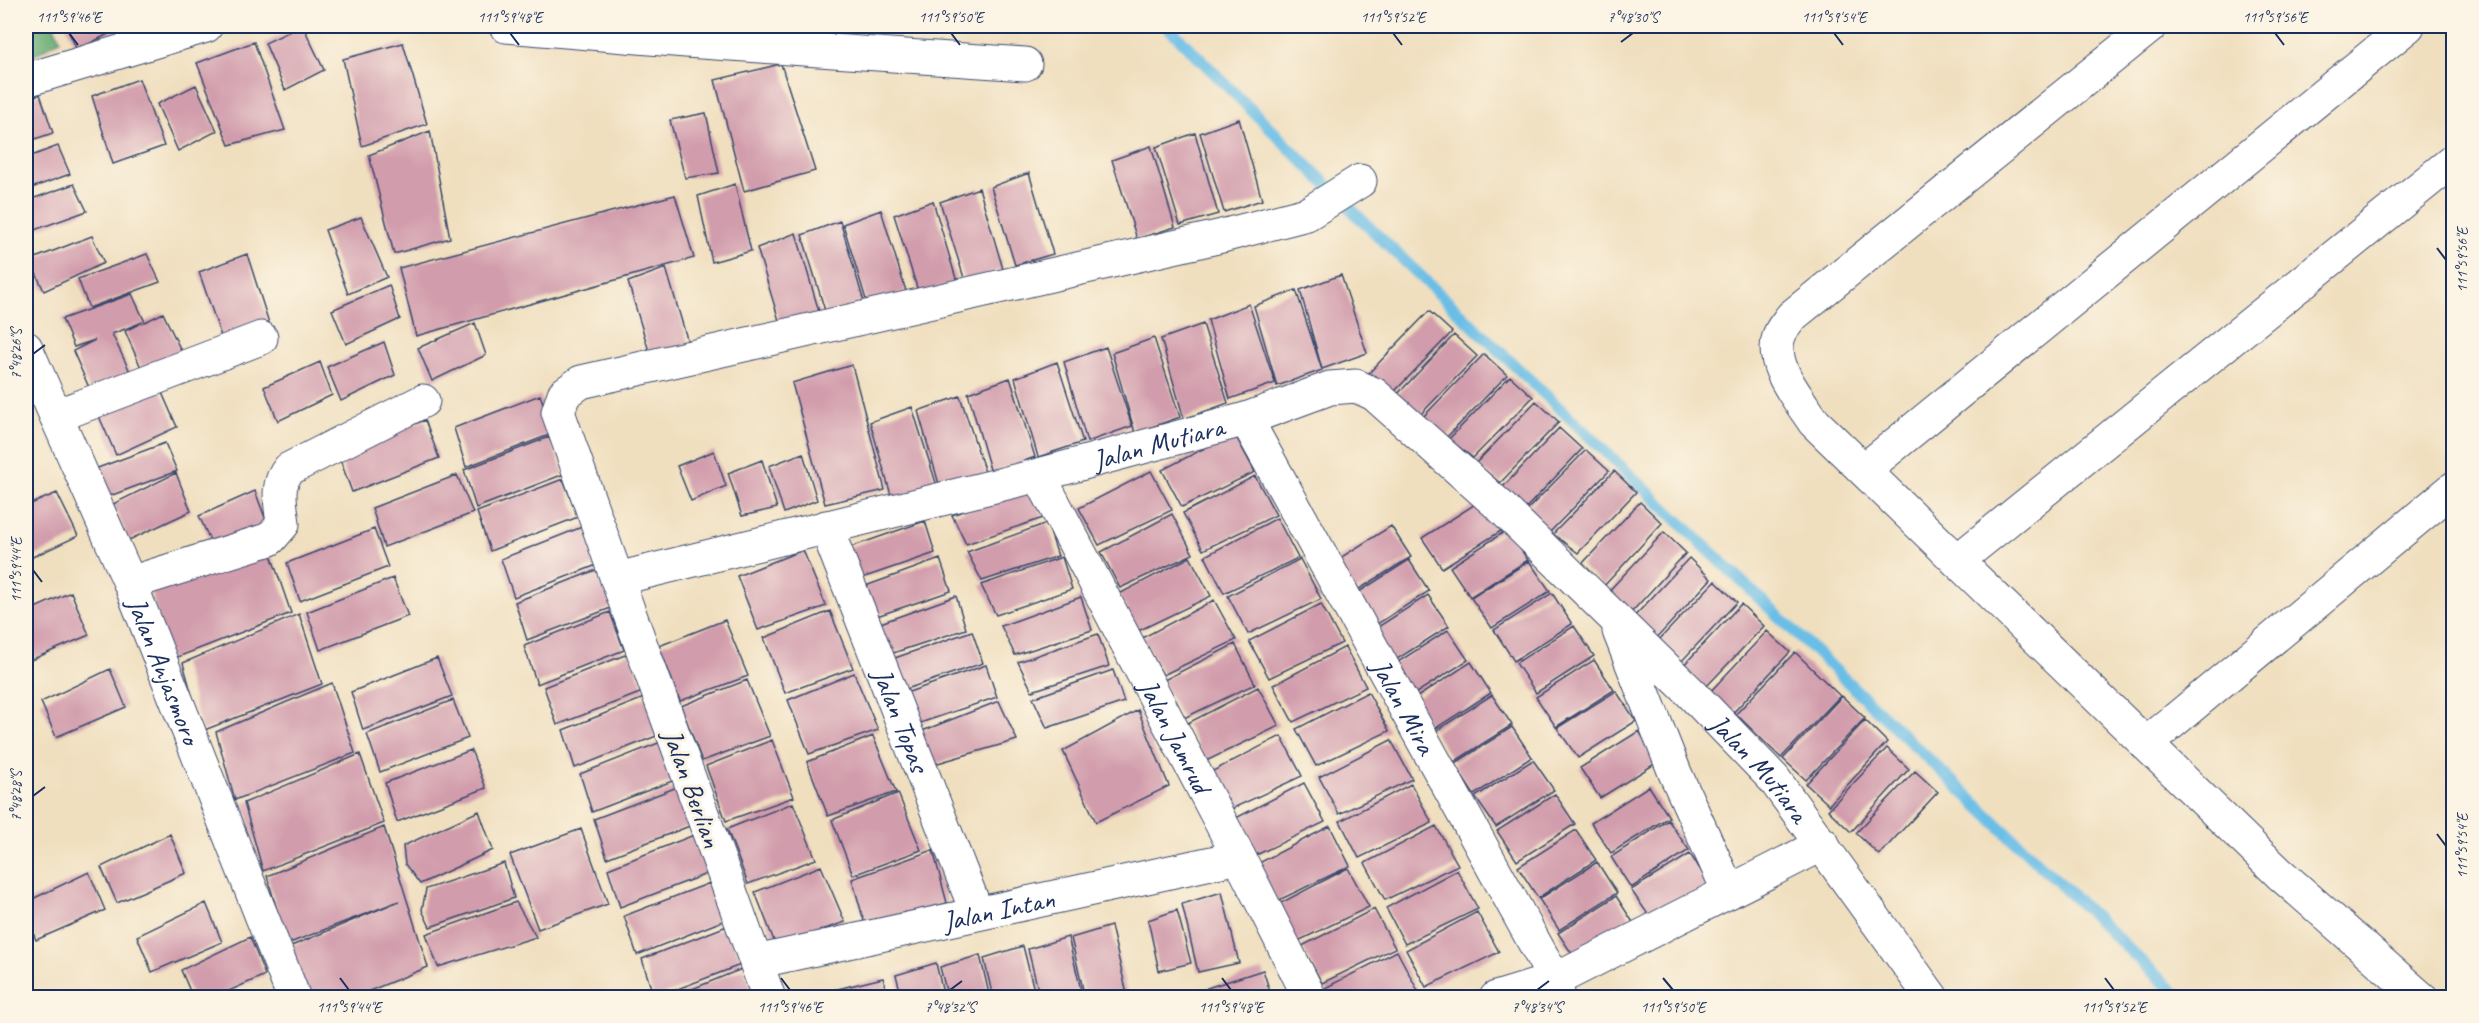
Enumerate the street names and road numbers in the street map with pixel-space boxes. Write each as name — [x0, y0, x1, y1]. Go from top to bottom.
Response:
street label: Jalan Mutiara — [1087, 408, 1230, 478]
street label: Jalan Anjasmoro — [119, 590, 210, 752]
street label: Jalan Mira — [1363, 651, 1445, 762]
street label: Jalan Topas — [864, 661, 938, 779]
street label: Jalan Jamrud — [1130, 671, 1221, 802]
street label: Jalan Mutiara — [1701, 705, 1818, 831]
street label: Jalan Berlian — [654, 722, 730, 852]
street label: Jalan Intan — [938, 881, 1058, 939]

